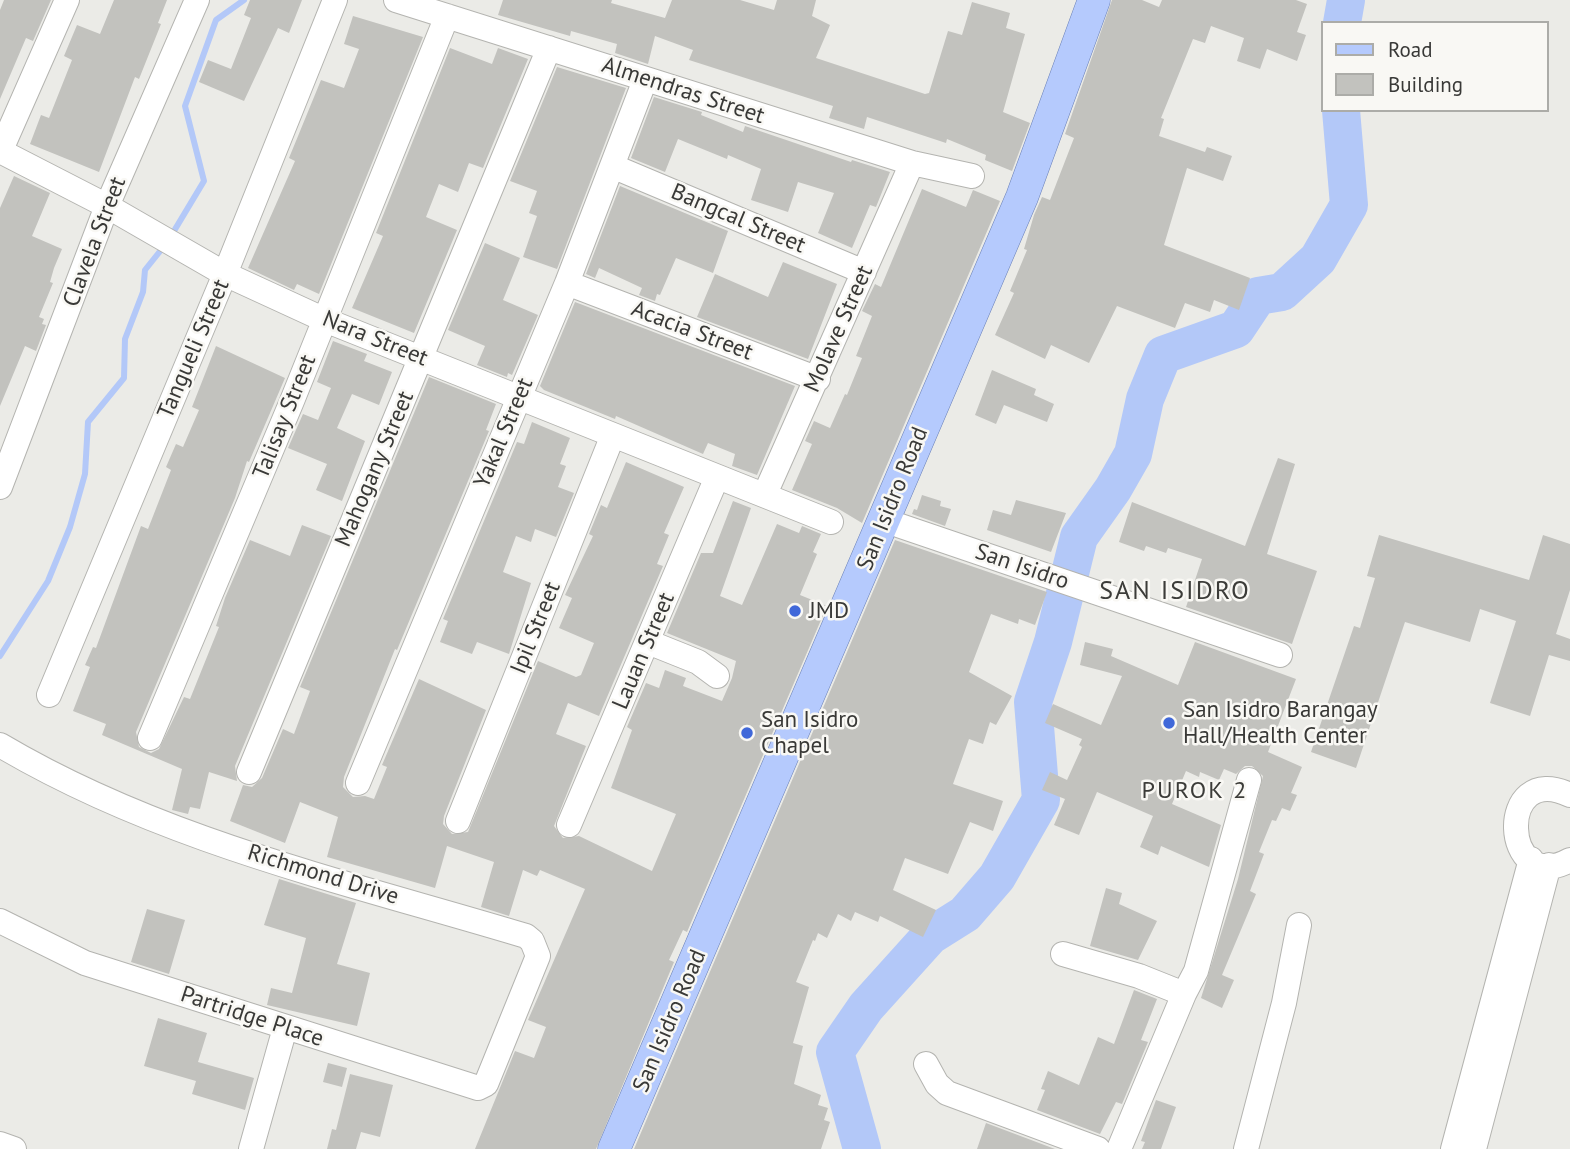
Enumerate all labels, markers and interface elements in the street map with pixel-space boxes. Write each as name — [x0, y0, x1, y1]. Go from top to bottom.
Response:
legend — [1322, 21, 1549, 112]
text: Road — [1388, 36, 1432, 63]
street label: Almendras Street — [598, 52, 768, 130]
text: Building — [1388, 71, 1463, 98]
street label: Clavela Street — [58, 173, 132, 311]
street label: Bangcal Street — [667, 178, 809, 260]
street label: Molave Street — [799, 261, 879, 397]
street label: Tangueli Street — [152, 275, 236, 423]
street label: Acacia Street — [627, 295, 757, 367]
street label: Nara Street — [318, 305, 432, 373]
street label: Talisay Street — [248, 351, 322, 483]
street label: Yakal Street — [469, 374, 539, 492]
street label: Mahogany Street — [330, 387, 420, 551]
street label: San Isidro Road — [852, 423, 934, 575]
street label: San Isidro — [971, 538, 1073, 596]
district label: SAN ISIDRO — [1100, 576, 1250, 608]
street label: Ipil Street — [505, 578, 567, 678]
street label: Lauan Street — [607, 588, 681, 714]
place label: JMD — [809, 597, 849, 625]
marker: JMD — [787, 603, 803, 619]
place label: San Isidro Barangay Hall/Health Center — [1183, 696, 1378, 750]
place label: San Isidro Chapel — [761, 706, 858, 760]
marker: San Isidro Barangay Hall/Health Center — [1161, 715, 1177, 731]
marker: San Isidro Chapel — [739, 725, 755, 741]
district label: PUROK 2 — [1142, 777, 1248, 805]
street label: Richmond Drive — [244, 839, 402, 911]
street label: San Isidro Road — [628, 946, 712, 1096]
street label: Partridge Place — [177, 981, 327, 1053]

